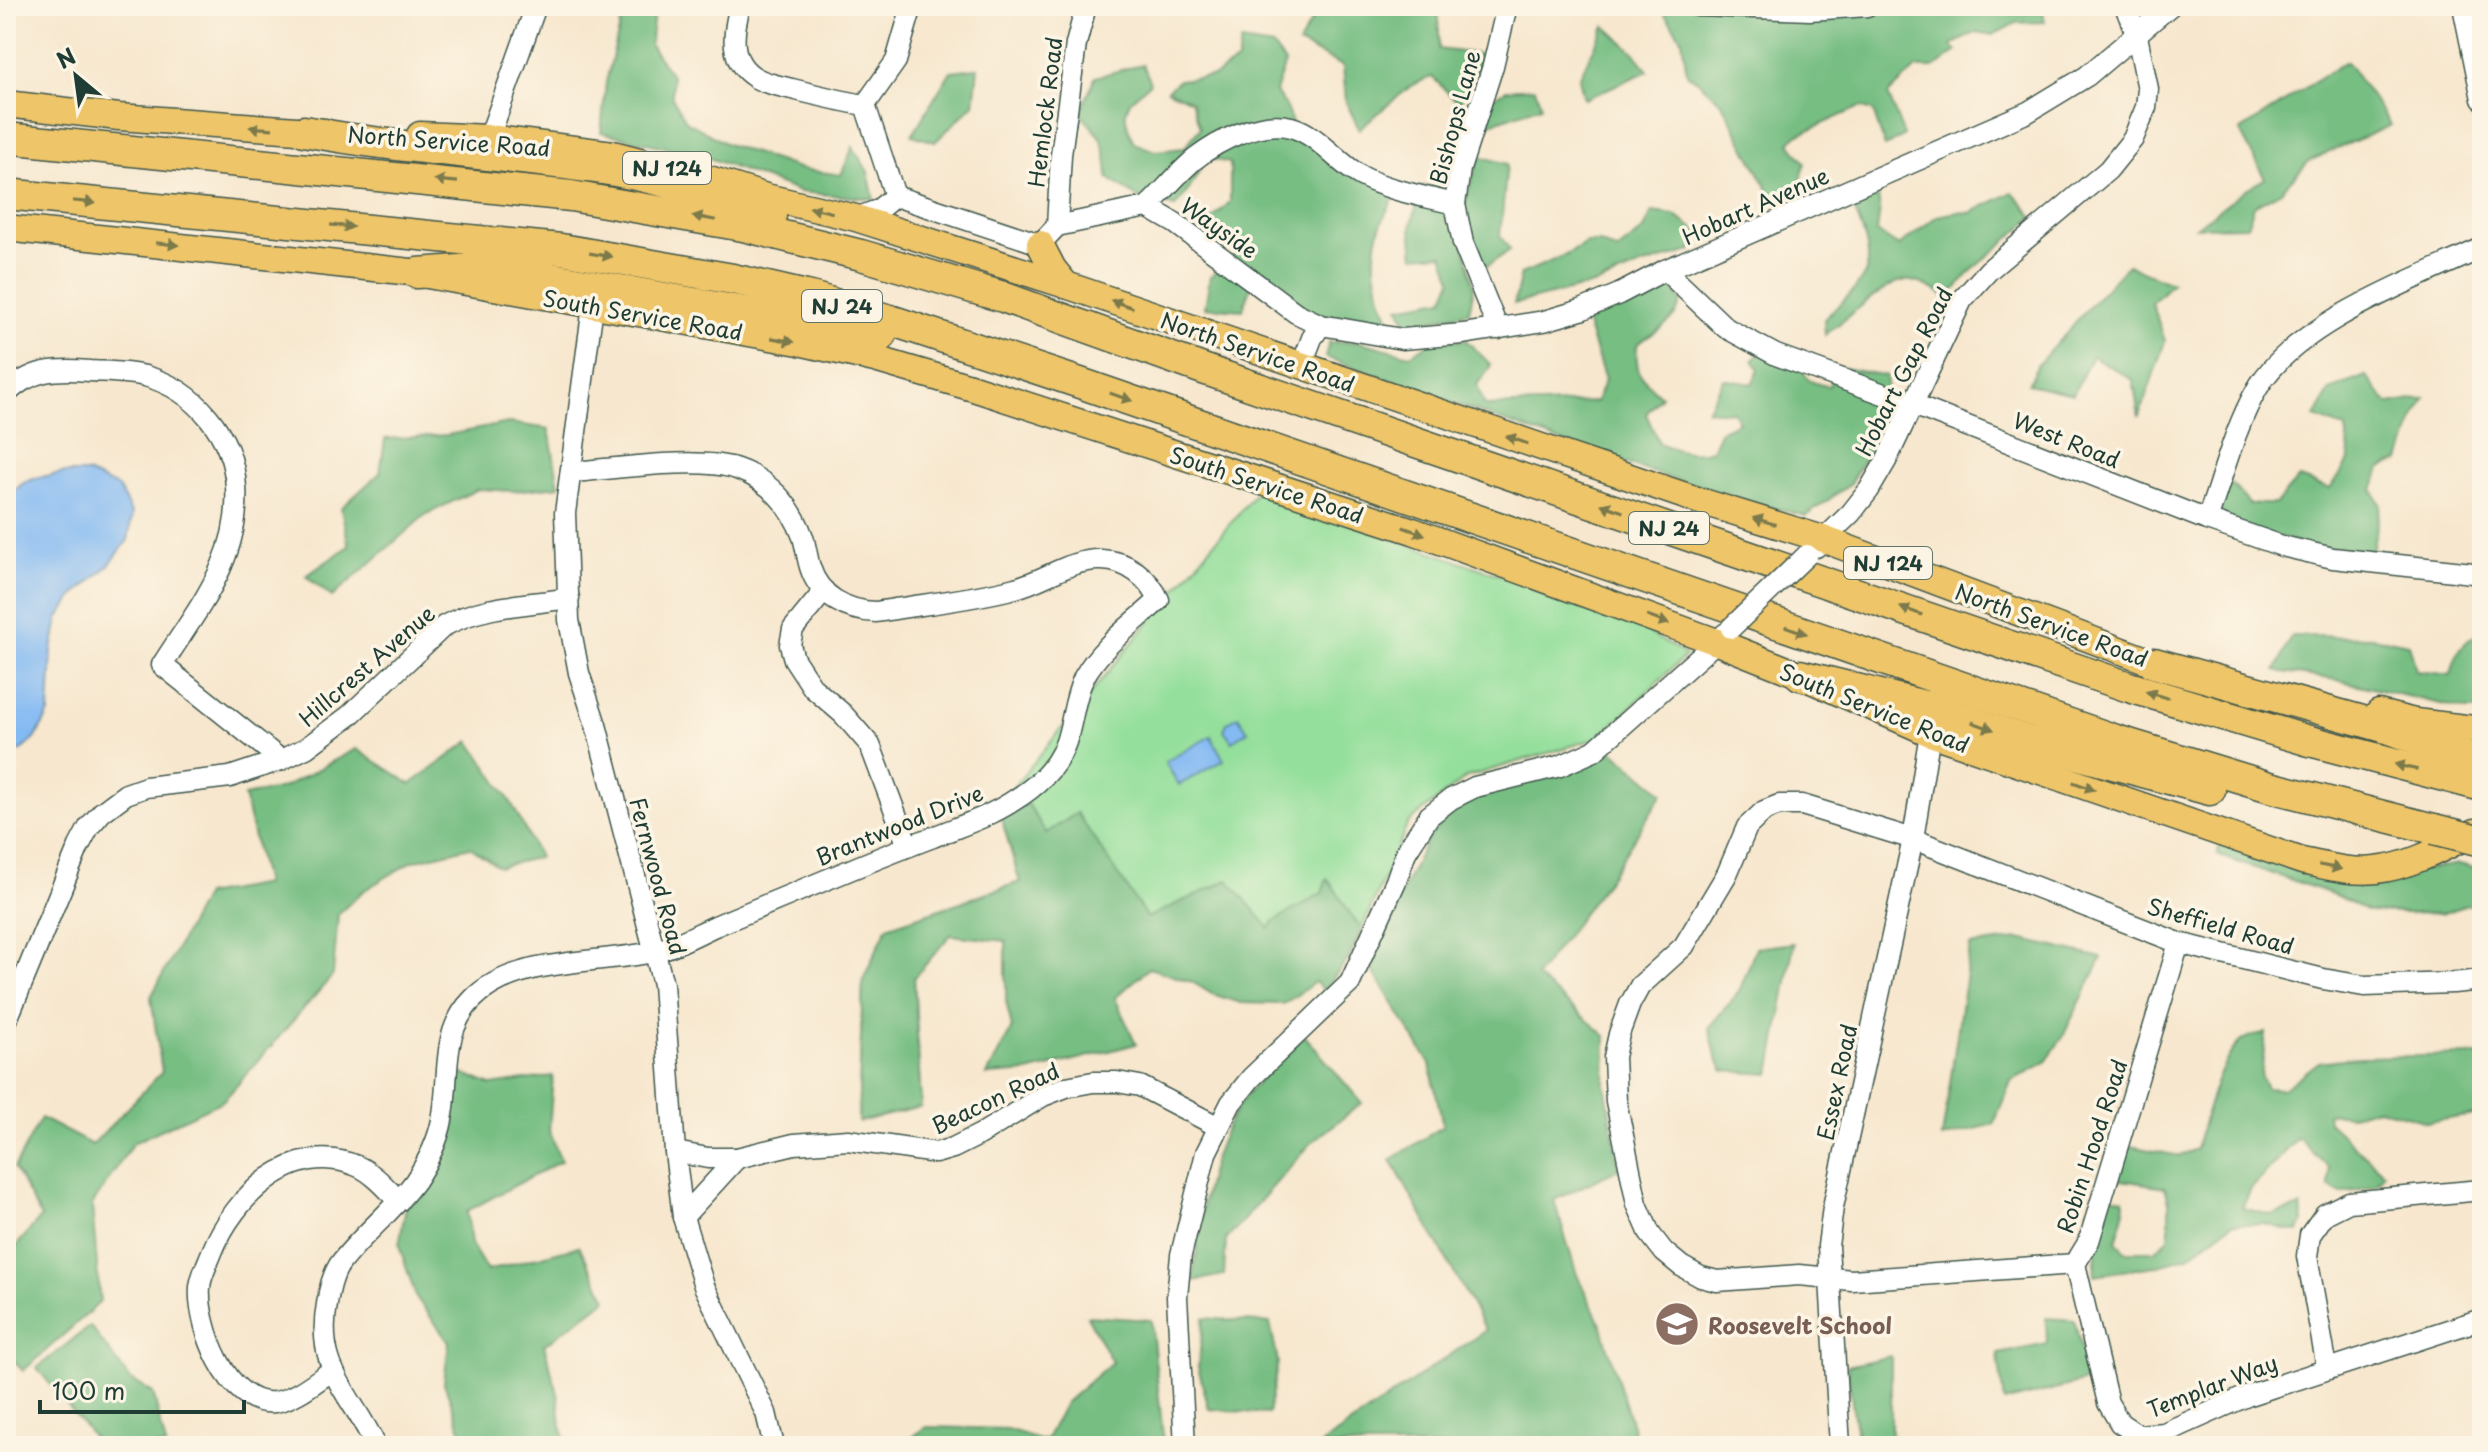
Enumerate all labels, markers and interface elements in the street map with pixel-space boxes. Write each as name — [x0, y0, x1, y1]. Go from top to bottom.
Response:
street label: Hemlock Road — [1018, 35, 1070, 189]
north arrow — [36, 36, 116, 116]
text: N — [50, 39, 81, 76]
street label: Bishops Lane — [1420, 46, 1488, 188]
street label: North Service Road — [347, 116, 551, 164]
one-way arrow — [248, 121, 273, 134]
road number: NJ 124 — [623, 152, 711, 184]
street label: Hobart Avenue — [1676, 158, 1834, 252]
one-way arrow — [433, 174, 458, 187]
street label: Wayside — [1175, 188, 1265, 266]
one-way arrow — [71, 196, 96, 209]
one-way arrow — [808, 203, 833, 216]
one-way arrow — [691, 212, 716, 224]
one-way arrow — [330, 220, 355, 233]
one-way arrow — [155, 238, 180, 251]
one-way arrow — [589, 249, 614, 261]
street label: South Service Road — [541, 280, 745, 348]
street label: Hobart Gap Road — [1846, 281, 1960, 461]
road number: NJ 24 — [802, 290, 882, 322]
one-way arrow — [1110, 298, 1134, 310]
street label: North Service Road — [1157, 302, 1359, 400]
one-way arrow — [771, 334, 796, 346]
one-way arrow — [1109, 391, 1133, 403]
street label: West Road — [2008, 403, 2126, 475]
one-way arrow — [1505, 433, 1529, 445]
street label: South Service Road — [1166, 437, 1368, 531]
one-way arrow — [1600, 501, 1624, 514]
road number: NJ 24 — [1629, 512, 1709, 544]
one-way arrow — [1752, 514, 1776, 527]
one-way arrow — [1402, 526, 1426, 538]
road number: NJ 124 — [1844, 547, 1932, 579]
street label: North Service Road — [1951, 574, 2153, 674]
street label: Hillcrest Avenue — [291, 596, 441, 734]
one-way arrow — [1898, 605, 1922, 617]
one-way arrow — [1646, 615, 1670, 627]
one-way arrow — [1784, 624, 1808, 636]
street label: South Service Road — [1775, 654, 1975, 760]
one-way arrow — [2144, 688, 2168, 701]
one-way arrow — [1971, 720, 1995, 733]
one-way arrow — [2394, 761, 2419, 773]
street label: Brantwood Drive — [810, 775, 988, 873]
one-way arrow — [2072, 780, 2096, 792]
street label: Fernwood Road — [622, 794, 696, 958]
one-way arrow — [2318, 861, 2343, 873]
street label: Sheffield Road — [2144, 888, 2298, 962]
street label: Essex Road — [1808, 1021, 1864, 1143]
street label: Beacon Road — [926, 1053, 1064, 1141]
street label: Robin Hood Road — [2047, 1055, 2135, 1237]
school or university icon: Roosevelt School — [1653, 1300, 1701, 1348]
place label: Roosevelt School — [1708, 1308, 1892, 1341]
street label: Templar Way — [2142, 1345, 2282, 1425]
scale bar — [40, 1364, 244, 1414]
text: 100 m — [52, 1372, 125, 1408]

